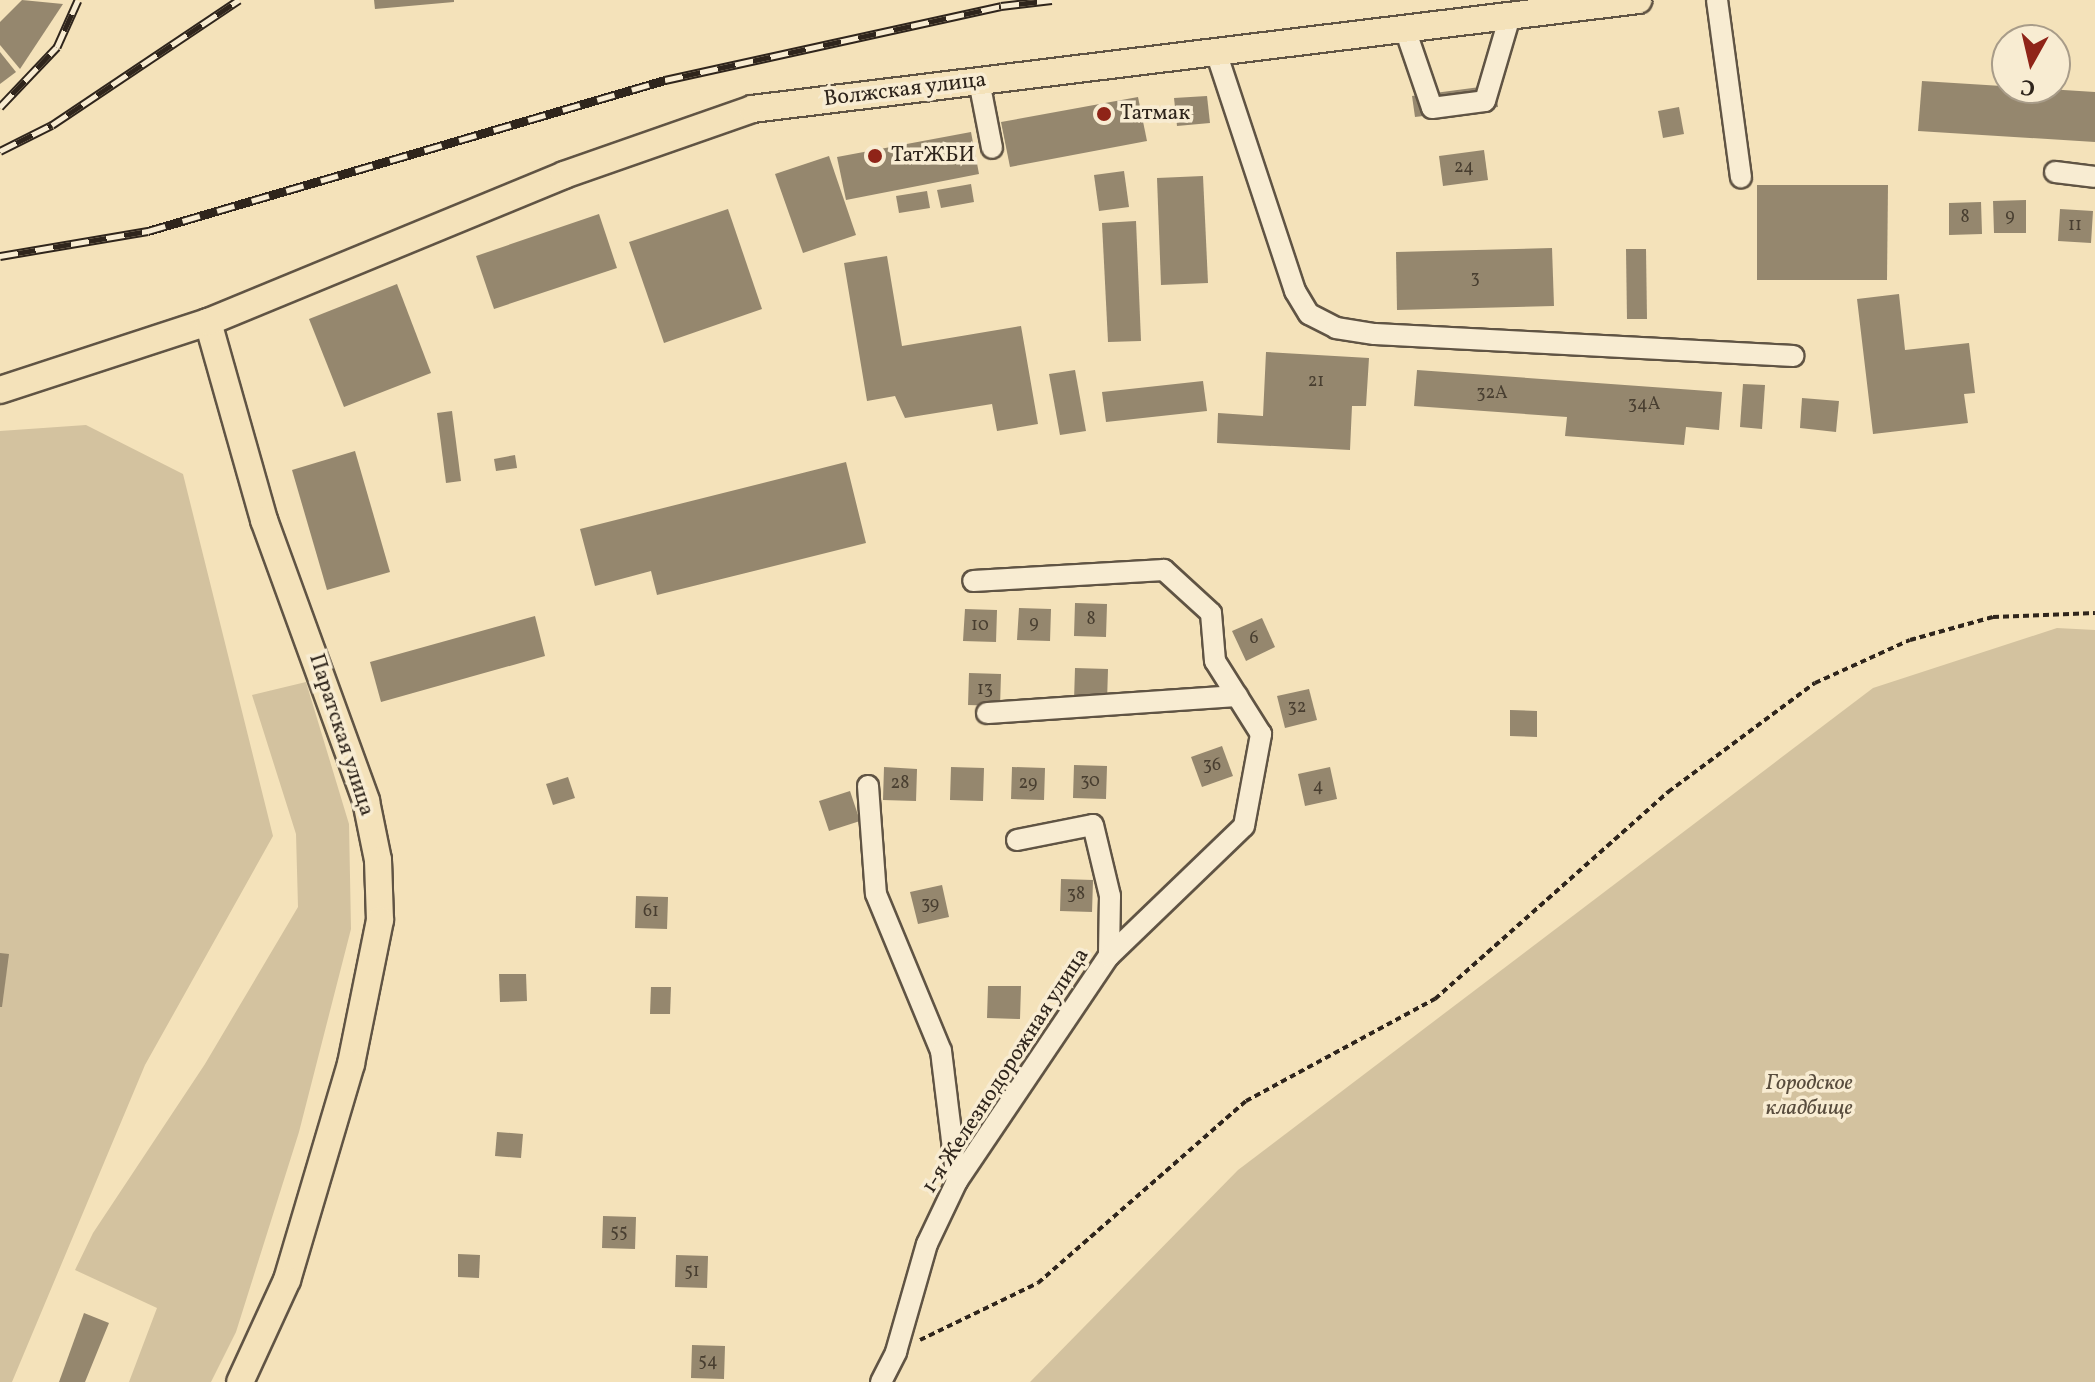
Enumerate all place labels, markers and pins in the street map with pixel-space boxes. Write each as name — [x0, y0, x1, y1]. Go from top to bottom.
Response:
place label: Татмак — [1120, 101, 1190, 127]
marker: Татмак — [1095, 105, 1113, 123]
place label: ТатЖБИ — [891, 143, 975, 169]
marker: ТатЖБИ — [866, 147, 884, 165]

